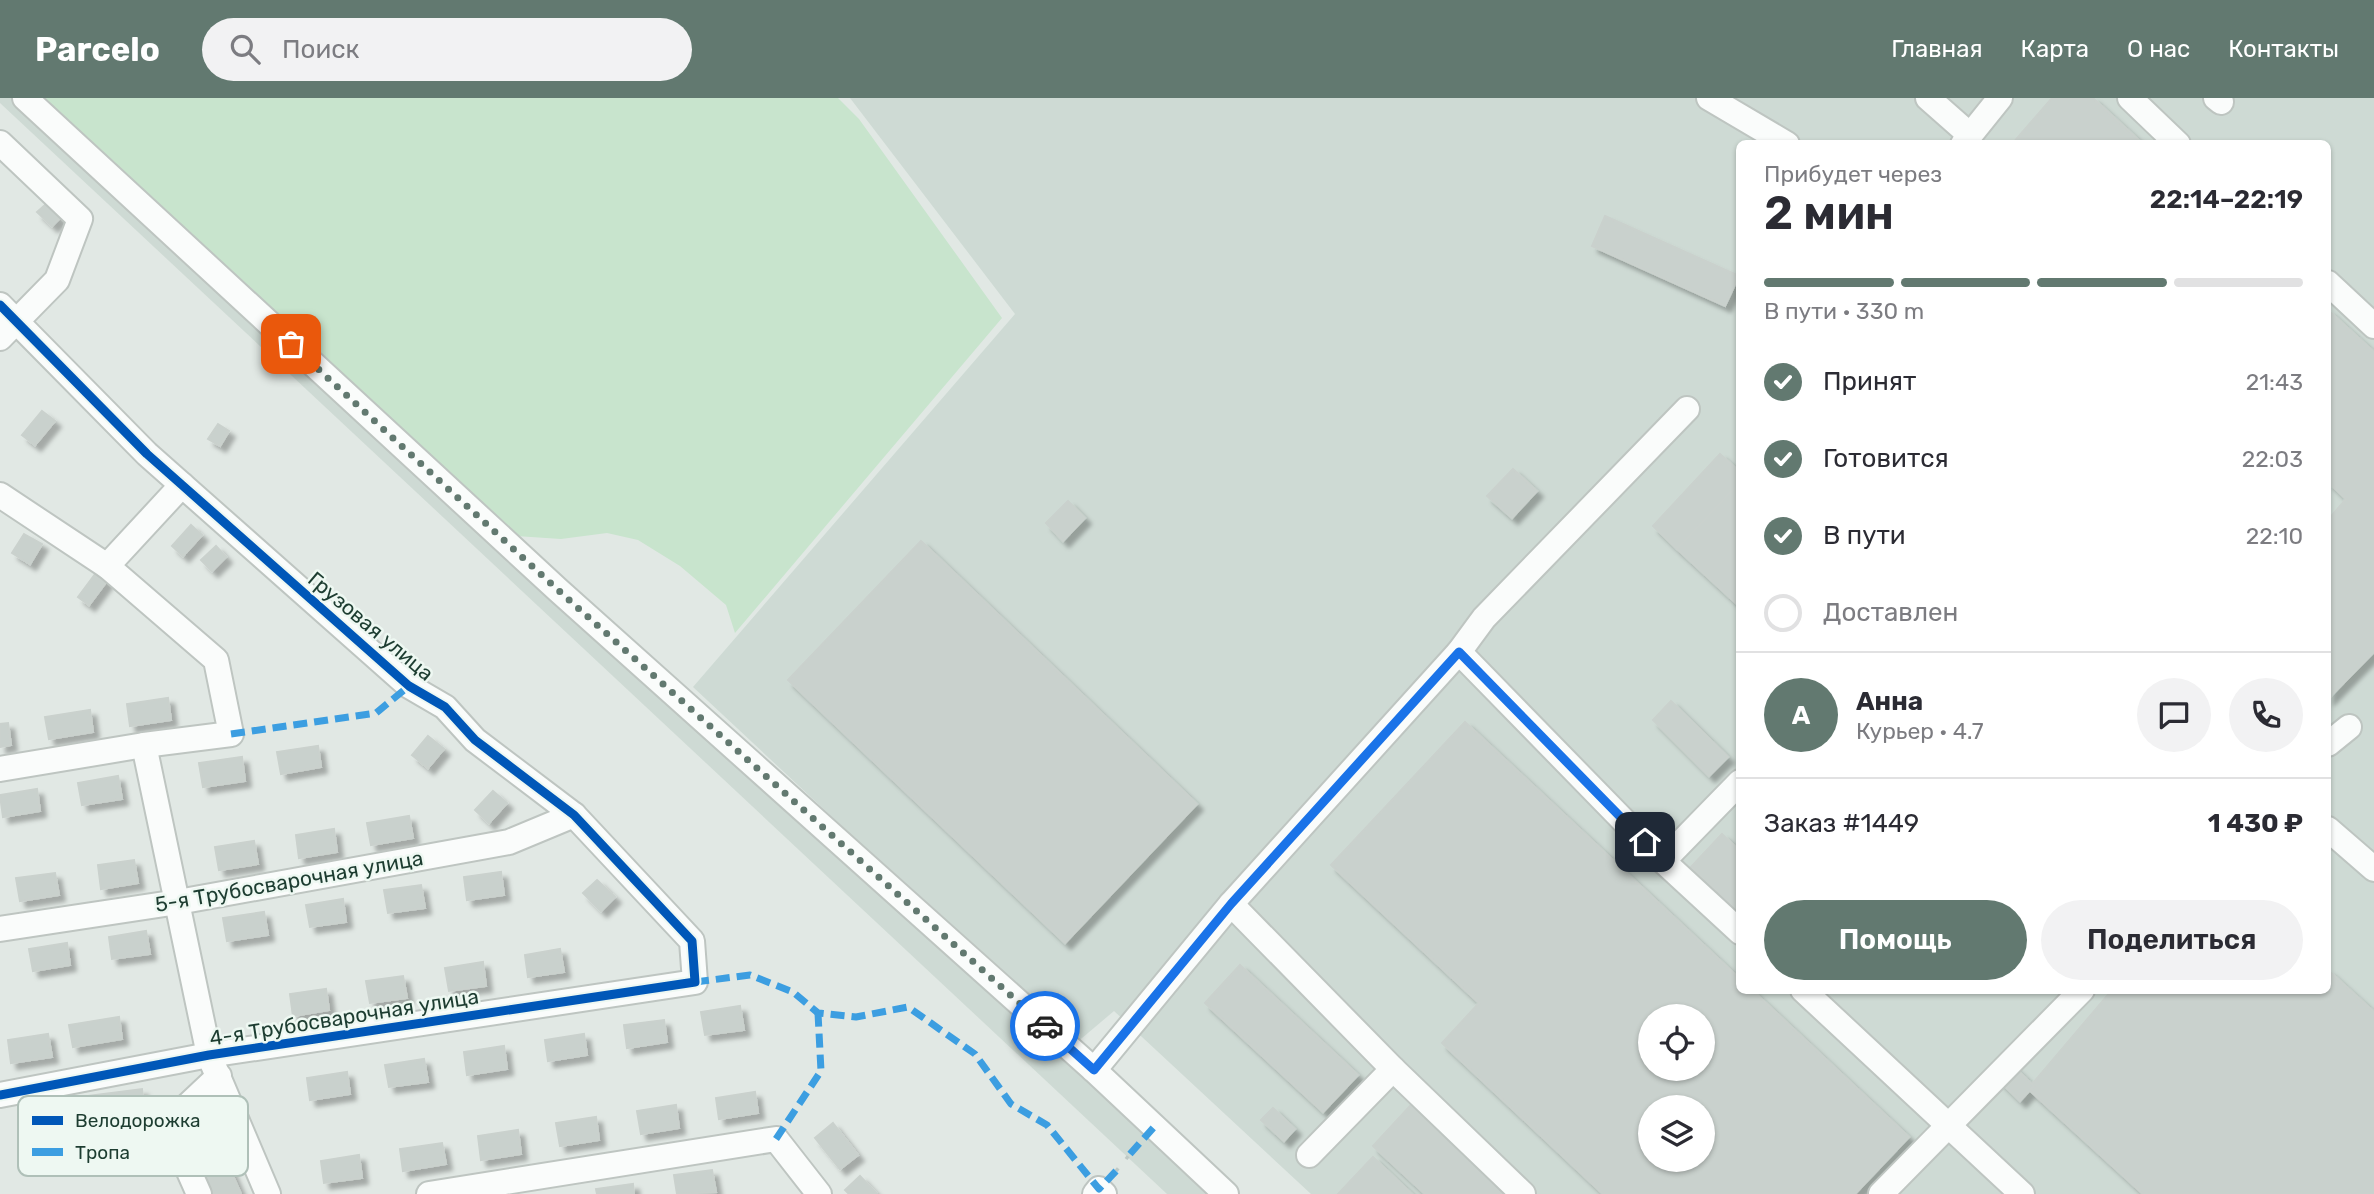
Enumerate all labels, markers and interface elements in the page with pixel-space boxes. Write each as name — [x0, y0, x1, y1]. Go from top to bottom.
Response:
search box — [202, 18, 692, 81]
text: Parcelo — [35, 30, 160, 69]
icon: search — [226, 30, 264, 68]
text: Поиск — [282, 34, 360, 65]
text: Главная — [1891, 35, 1983, 63]
text: Карта — [2021, 35, 2089, 63]
text: О нас — [2127, 35, 2190, 63]
text: Контакты — [2228, 35, 2339, 63]
text: Прибудет через — [1764, 160, 1942, 188]
text: 22:14–22:19 — [2150, 184, 2303, 215]
text: 2 мин — [1764, 186, 1894, 241]
text: В пути · 330 m — [1764, 297, 1924, 325]
pin — [261, 314, 321, 374]
icon: bag — [272, 325, 310, 363]
icon: check — [1764, 363, 1802, 401]
text: Принят — [1823, 366, 1916, 397]
text: 21:43 — [2246, 368, 2303, 396]
icon: check — [1764, 440, 1802, 478]
text: Готовится — [1823, 443, 1949, 474]
text: 22:03 — [2242, 445, 2303, 473]
icon: check — [1764, 517, 1802, 555]
text: В пути — [1823, 520, 1906, 551]
text: 22:10 — [2246, 522, 2303, 550]
street label: Грузовая улица — [303, 566, 439, 686]
text: Доставлен — [1823, 597, 1958, 628]
button: chat — [2137, 678, 2211, 752]
button: phone — [2229, 678, 2303, 752]
text: Анна — [1856, 686, 1923, 717]
text: А — [1792, 700, 1810, 731]
text: Курьер · 4.7 — [1856, 717, 1984, 745]
text: Заказ #1449 — [1764, 808, 1919, 839]
text: 1 430 ₽ — [2208, 808, 2303, 839]
pin — [1615, 812, 1675, 872]
icon: home — [1626, 823, 1664, 861]
street label: 5-я Трубосварочная улица — [153, 845, 425, 917]
button: Помощь — [1764, 900, 2027, 980]
button: Поделиться — [2041, 900, 2303, 980]
street label: 4-я Трубосварочная улица — [208, 983, 480, 1051]
courier — [1010, 991, 1080, 1061]
map controls — [1638, 1004, 1715, 1172]
button: locate — [1638, 1004, 1715, 1081]
icon: car — [1026, 1007, 1064, 1045]
button: layers — [1638, 1095, 1715, 1172]
legend — [18, 1096, 248, 1176]
text: Велодорожка — [75, 1109, 201, 1132]
text: Тропа — [75, 1141, 130, 1164]

